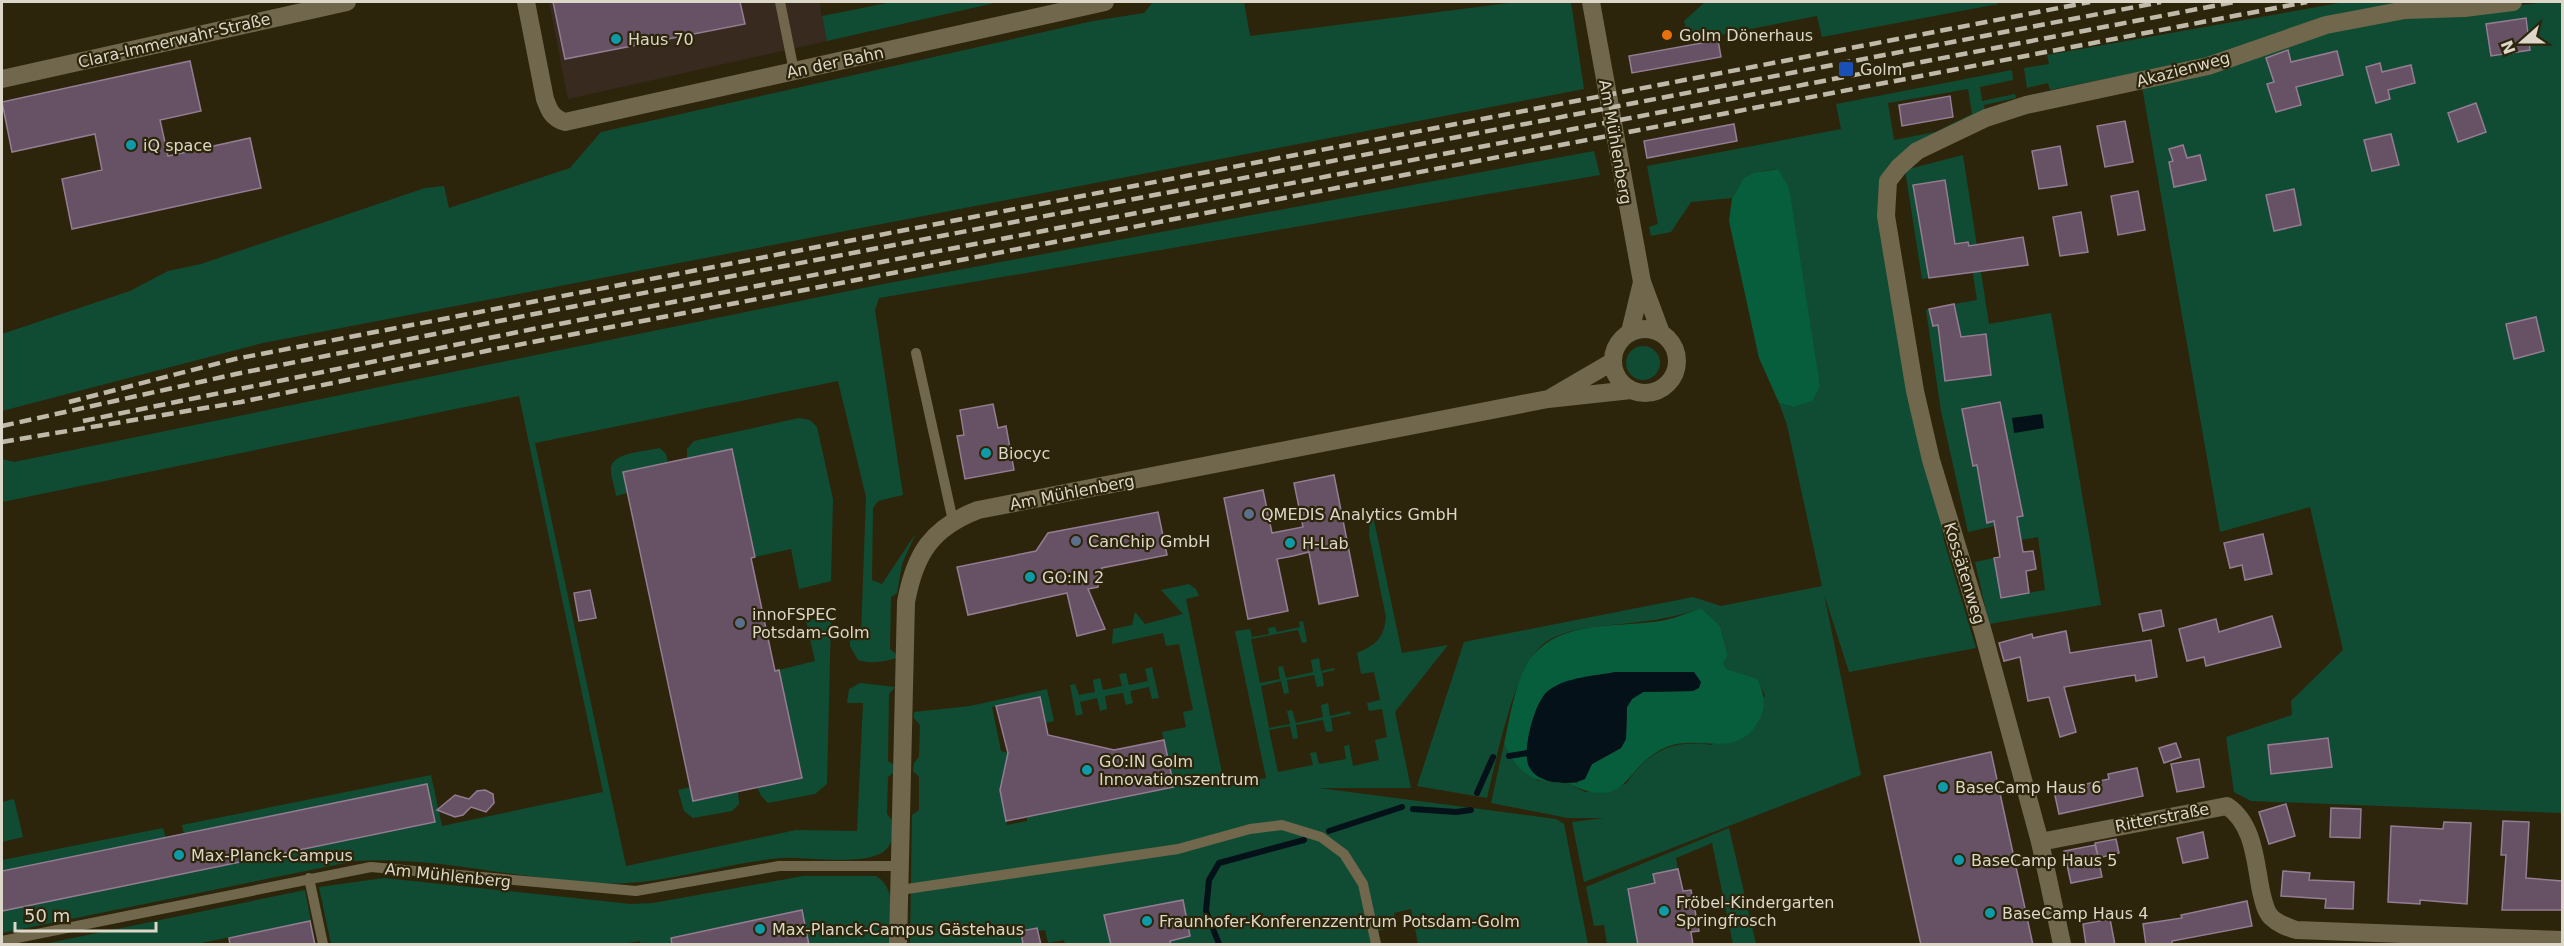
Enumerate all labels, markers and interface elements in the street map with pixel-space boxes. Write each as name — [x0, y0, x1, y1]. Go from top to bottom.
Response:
street label: Clara-Immerwahr-Straße — [76, 9, 272, 72]
north arrow — [2492, 12, 2552, 72]
place label: Golm Dönerhaus — [1679, 26, 1813, 45]
marker: Golm Dönerhaus — [1660, 28, 1674, 42]
place label: Haus 70 — [628, 30, 694, 49]
marker: Haus 70 — [609, 32, 623, 46]
text: N — [2497, 38, 2520, 57]
street label: An der Bahn — [785, 43, 885, 82]
street label: Akazienweg — [2134, 48, 2232, 91]
marker: Golm — [1837, 60, 1855, 78]
place label: Golm — [1860, 60, 1902, 79]
street label: Am Mühlenberg — [1595, 78, 1636, 206]
place label: iQ space — [143, 136, 212, 155]
marker: iQ space — [124, 138, 138, 152]
place label: Biocyc — [998, 444, 1050, 463]
marker: Biocyc — [979, 446, 993, 460]
street label: Am Mühlenberg — [1008, 471, 1136, 514]
place label: QMEDIS Analytics GmbH — [1261, 505, 1458, 524]
marker: QMEDIS Analytics GmbH — [1242, 507, 1256, 521]
street label: Kossätenweg — [1940, 520, 1989, 626]
place label: CanChip GmbH — [1088, 532, 1210, 551]
marker: CanChip GmbH — [1069, 534, 1083, 548]
place label: H-Lab — [1302, 534, 1349, 553]
marker: H-Lab — [1283, 536, 1297, 550]
place label: GO:IN 2 — [1042, 568, 1104, 587]
marker: GO:IN 2 — [1023, 570, 1037, 584]
place label: innoFSPEC Potsdam-Golm — [752, 605, 870, 642]
marker: innoFSPEC Potsdam-Golm — [733, 616, 747, 630]
place label: GO:IN Golm Innovationszentrum — [1099, 752, 1259, 789]
marker: GO:IN Golm Innovationszentrum — [1080, 763, 1094, 777]
place label: BaseCamp Haus 6 — [1955, 778, 2101, 797]
marker: BaseCamp Haus 6 — [1936, 780, 1950, 794]
street label: Ritterstraße — [2113, 799, 2211, 836]
place label: Max-Planck-Campus — [191, 846, 353, 865]
marker: Max-Planck-Campus — [172, 848, 186, 862]
place label: BaseCamp Haus 5 — [1971, 851, 2117, 870]
marker: BaseCamp Haus 5 — [1952, 853, 1966, 867]
street label: Am Mühlenberg — [384, 859, 512, 892]
place label: Fröbel-Kindergarten Springfrosch — [1676, 893, 1834, 930]
scale bar — [15, 895, 156, 933]
marker: Fröbel-Kindergarten Springfrosch — [1657, 904, 1671, 918]
place label: BaseCamp Haus 4 — [2002, 904, 2148, 923]
text: 50 m — [24, 905, 70, 926]
marker: BaseCamp Haus 4 — [1983, 906, 1997, 920]
place label: Fraunhofer-Konferenzzentrum Potsdam-Golm — [1159, 912, 1520, 931]
marker: Fraunhofer-Konferenzzentrum Potsdam-Golm — [1140, 914, 1154, 928]
place label: Max-Planck-Campus Gästehaus — [772, 920, 1024, 939]
marker: Max-Planck-Campus Gästehaus — [753, 922, 767, 936]

